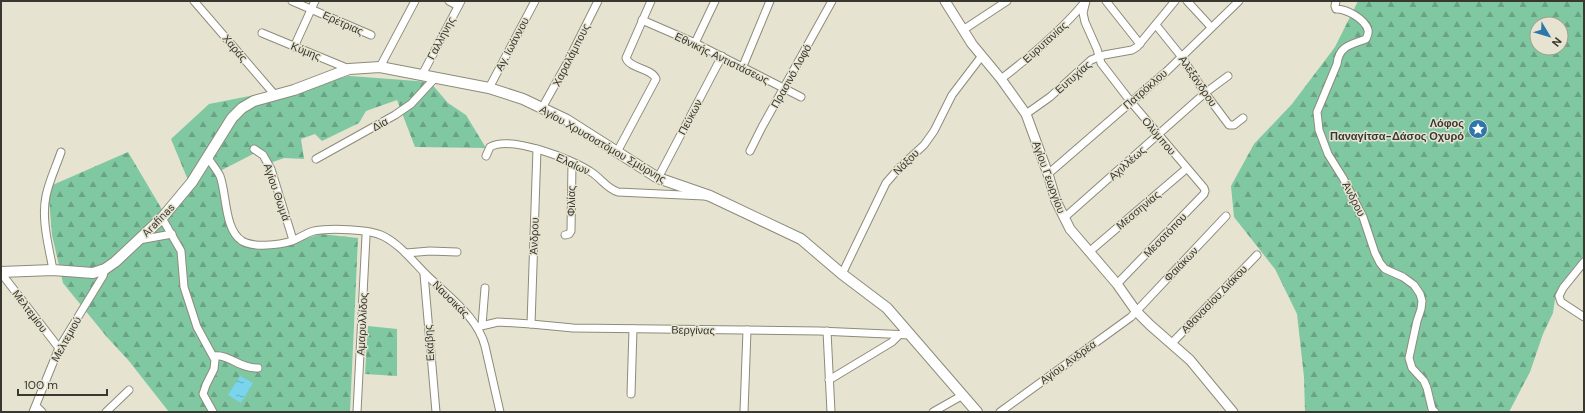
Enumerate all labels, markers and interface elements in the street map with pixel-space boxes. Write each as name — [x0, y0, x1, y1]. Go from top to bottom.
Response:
street label: Ερέτριας — [320, 8, 366, 38]
street label: Γαλλήνης — [424, 14, 458, 62]
street label: Αγ. Ιωάννου — [492, 15, 532, 73]
north arrow — [1529, 16, 1569, 56]
street label: Ευρυτανίας — [1020, 18, 1070, 66]
street label: Χαραλάμπους — [549, 21, 593, 89]
street label: Εθνικής Αντιστάσεως — [672, 29, 772, 87]
street label: Χαράς — [219, 31, 251, 65]
text: N — [1549, 35, 1565, 50]
street label: Κύμης — [289, 39, 323, 63]
street label: Πρασινό Λοφό — [768, 42, 814, 110]
street label: Αλεξάνδρου — [1176, 53, 1220, 109]
street label: Ευτυχίας — [1052, 57, 1094, 97]
street label: Πατρόκλου — [1120, 66, 1170, 112]
street label: Πεύκων — [675, 96, 705, 137]
street label: Αγίου Χρυσοστόμου Σμύρνης — [537, 102, 669, 186]
street label: Δία — [370, 114, 391, 134]
street label: Ολύμπου — [1139, 114, 1179, 158]
place label: Λόφος Παναγίτσα-Δάσος Οχυρό — [1330, 116, 1464, 143]
place icon: Λόφος Παναγίτσα-Δάσος Οχυρό — [1467, 118, 1489, 140]
street label: Αγίου Γεωργίου — [1029, 139, 1069, 215]
street label: Αχιλλέως — [1106, 143, 1148, 183]
street label: Νάξου — [890, 146, 922, 178]
street label: Ελαίων — [554, 150, 593, 178]
street label: Αγίου Θωμά — [261, 161, 294, 223]
street label: Άνδρου — [1339, 179, 1369, 219]
street label: Φιλίας — [564, 185, 578, 217]
street label: Μεσσηνίας — [1113, 187, 1163, 233]
street label: Arafinas — [139, 200, 177, 240]
street label: Μεσοτόπου — [1140, 210, 1190, 260]
street label: Άνδρου — [526, 217, 542, 255]
street label: Φαιάκων — [1161, 243, 1201, 284]
street label: Αθανασίου Διάκου — [1178, 262, 1250, 336]
street label: Ναυσικάς — [430, 278, 472, 320]
street label: Μελτεμίου — [9, 287, 51, 335]
street label: Αμαρυλλίδος — [353, 292, 371, 356]
street label: Μελτεμιού — [48, 314, 84, 364]
street label: Βεργίνας — [671, 323, 715, 337]
street label: Εκάβης — [421, 324, 437, 362]
street label: Αγίου Ανδρέα — [1037, 336, 1099, 387]
scale bar — [18, 371, 107, 397]
text: 100 m — [24, 377, 58, 393]

